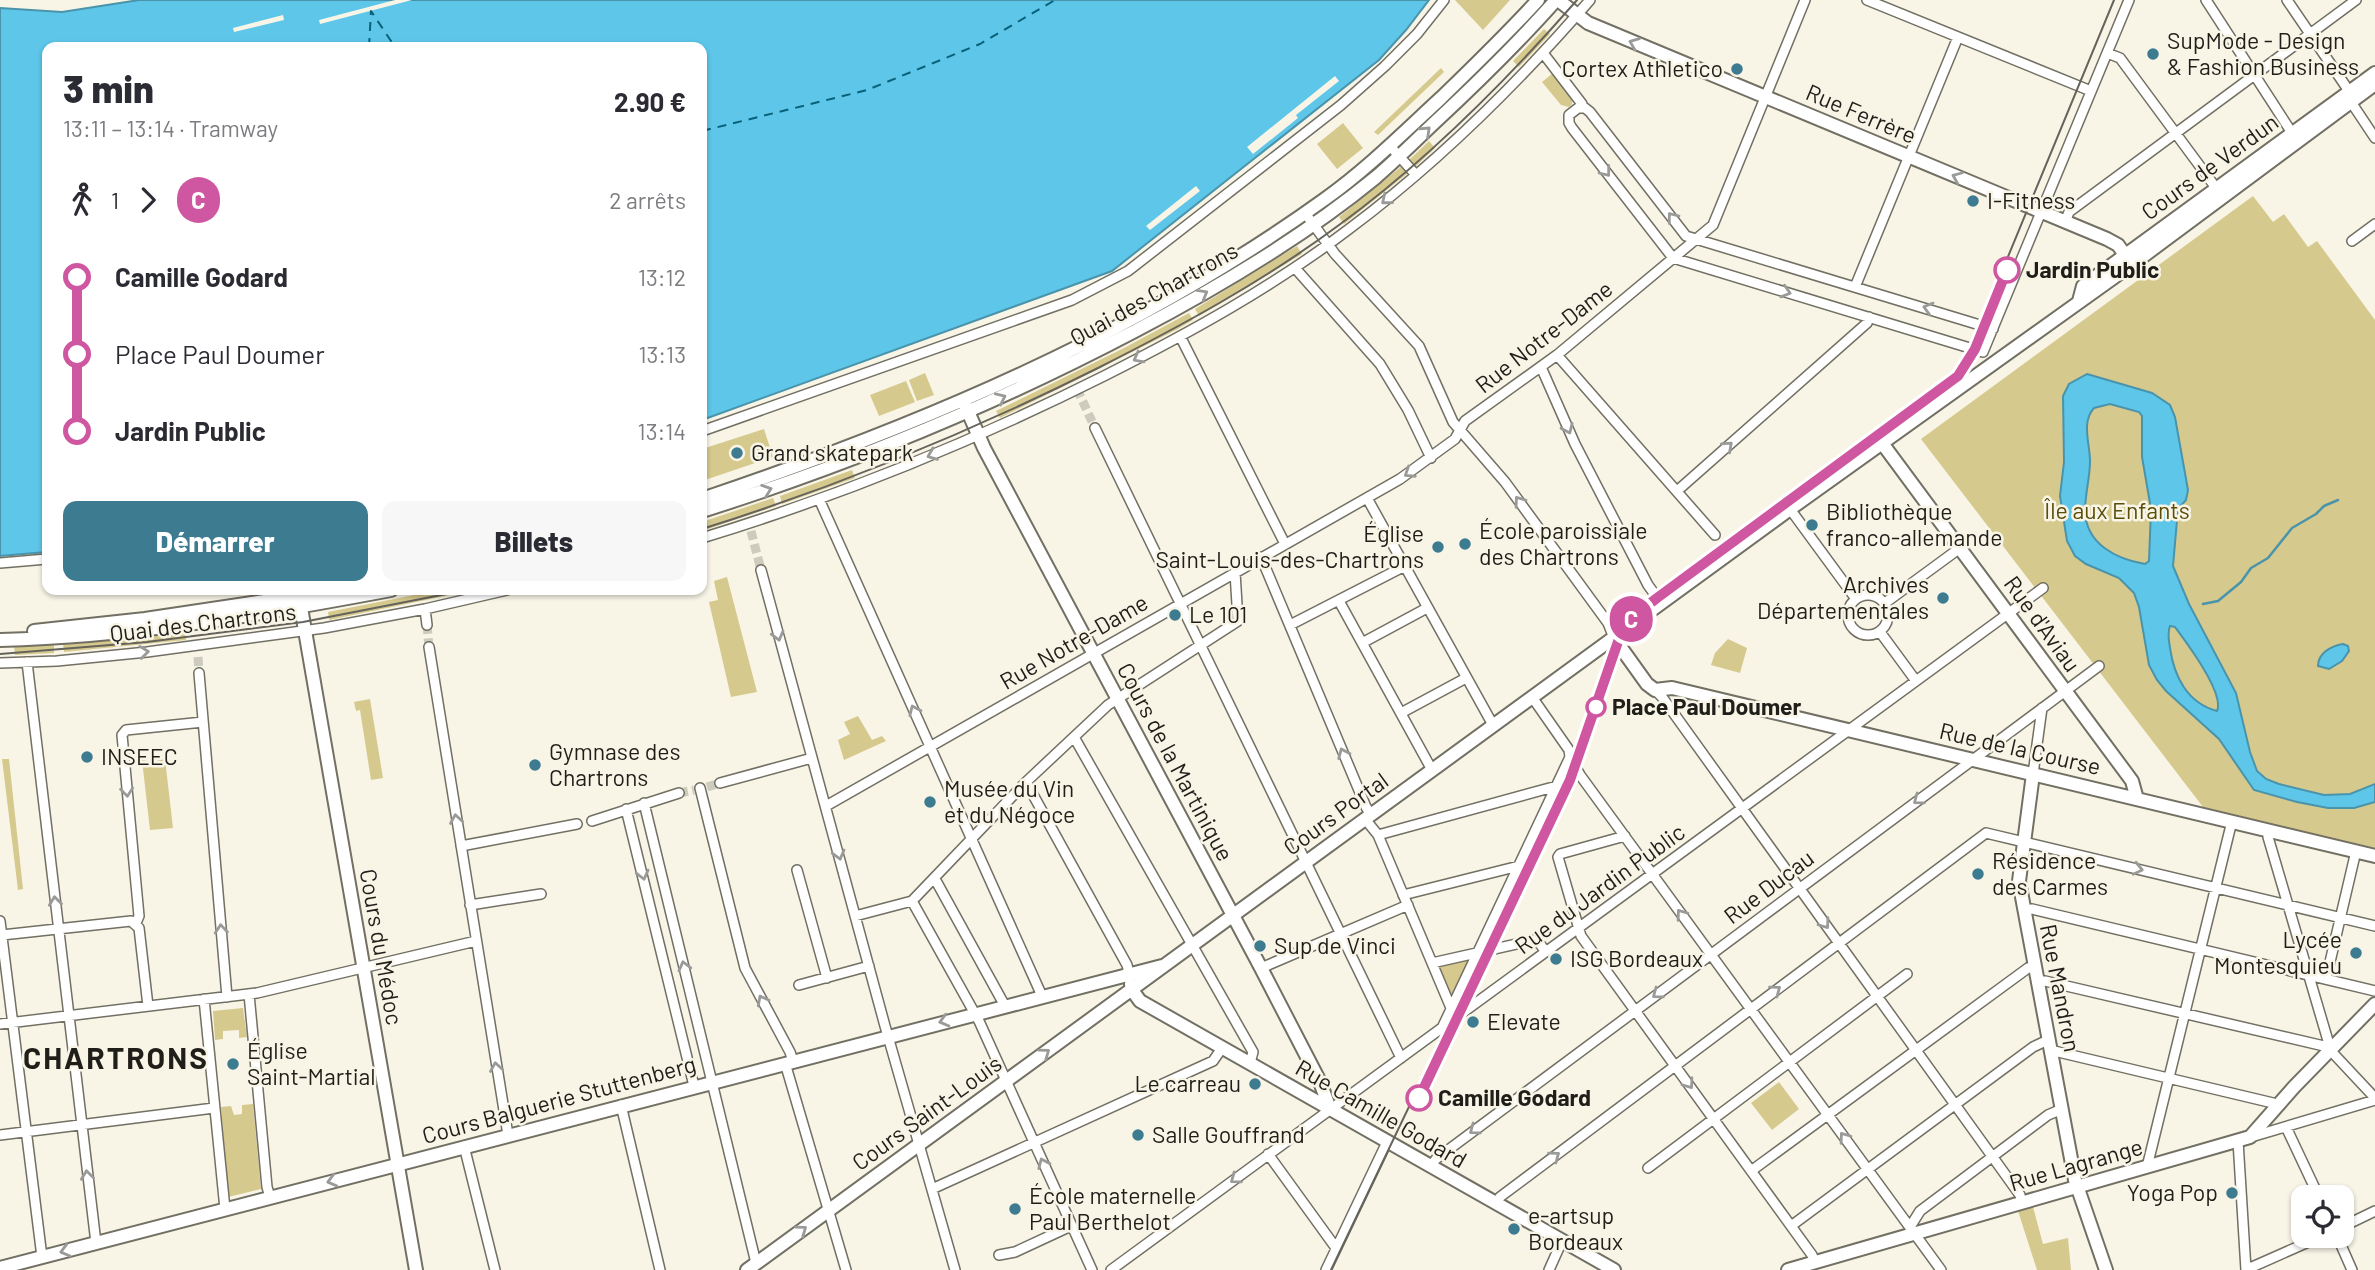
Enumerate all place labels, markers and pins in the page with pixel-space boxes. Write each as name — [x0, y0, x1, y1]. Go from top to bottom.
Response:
place label: SupMode - Design & Fashion Business — [2167, 26, 2359, 80]
marker: SupMode - Design & Fashion Business — [2145, 46, 2161, 62]
place label: Cortex Athletico — [1562, 54, 1723, 82]
marker: Cortex Athletico — [1729, 61, 1745, 77]
place label: I-Fitness — [1987, 186, 2075, 214]
marker: I-Fitness — [1965, 193, 1981, 209]
place label: Jardin Public — [2026, 255, 2159, 283]
marker: Jardin Public — [1994, 257, 2020, 283]
place label: Grand skatepark — [751, 438, 913, 466]
marker: Grand skatepark — [729, 445, 745, 461]
place label: Bibliothèque franco-allemande — [1826, 497, 2002, 551]
place label: École paroissiale des Chartrons — [1479, 516, 1648, 570]
marker: Bibliothèque franco-allemande — [1804, 517, 1820, 533]
place label: Église Saint-Louis-des-Chartrons — [1155, 519, 1424, 573]
marker: École paroissiale des Chartrons — [1457, 536, 1473, 552]
marker: Église Saint-Louis-des-Chartrons — [1430, 539, 1446, 555]
place label: Archives Départementales — [1757, 570, 1929, 624]
marker: Archives Départementales — [1935, 590, 1951, 606]
place label: Le 101 — [1189, 600, 1247, 628]
marker: Le 101 — [1167, 607, 1183, 623]
place label: Place Paul Doumer — [1612, 692, 1802, 720]
marker: Place Paul Doumer — [1586, 697, 1606, 717]
place label: Gymnase des Chartrons — [549, 737, 680, 791]
place label: INSEEC — [101, 742, 178, 770]
marker: INSEEC — [79, 749, 95, 765]
marker: Gymnase des Chartrons — [527, 757, 543, 773]
place label: Musée du Vin et du Négoce — [944, 774, 1075, 828]
marker: Musée du Vin et du Négoce — [922, 794, 938, 810]
place label: Résidence des Carmes — [1992, 846, 2108, 900]
marker: Résidence des Carmes — [1970, 866, 1986, 882]
place label: Lycée Montesquieu — [2214, 925, 2342, 979]
place label: Sup de Vinci — [1274, 931, 1396, 959]
marker: Sup de Vinci — [1252, 938, 1268, 954]
place label: ISG Bordeaux — [1570, 944, 1703, 972]
marker: Lycée Montesquieu — [2348, 945, 2364, 961]
marker: ISG Bordeaux — [1548, 951, 1564, 967]
place label: Elevate — [1487, 1007, 1561, 1035]
marker: Elevate — [1465, 1014, 1481, 1030]
place label: Église Saint-Martial — [247, 1036, 376, 1090]
marker: Église Saint-Martial — [225, 1056, 241, 1072]
place label: Le carreau — [1135, 1069, 1241, 1097]
marker: Le carreau — [1247, 1076, 1263, 1092]
place label: Camille Godard — [1438, 1083, 1591, 1111]
marker: Camille Godard — [1406, 1085, 1432, 1111]
place label: Salle Gouffrand — [1152, 1120, 1305, 1148]
marker: Salle Gouffrand — [1130, 1127, 1146, 1143]
place label: Yoga Pop — [2127, 1178, 2218, 1206]
place label: École maternelle Paul Berthelot — [1029, 1181, 1196, 1235]
marker: Yoga Pop — [2224, 1185, 2240, 1201]
marker: École maternelle Paul Berthelot — [1007, 1201, 1023, 1217]
place label: e-artsup Bordeaux — [1528, 1201, 1623, 1255]
marker: e-artsup Bordeaux — [1506, 1221, 1522, 1237]

